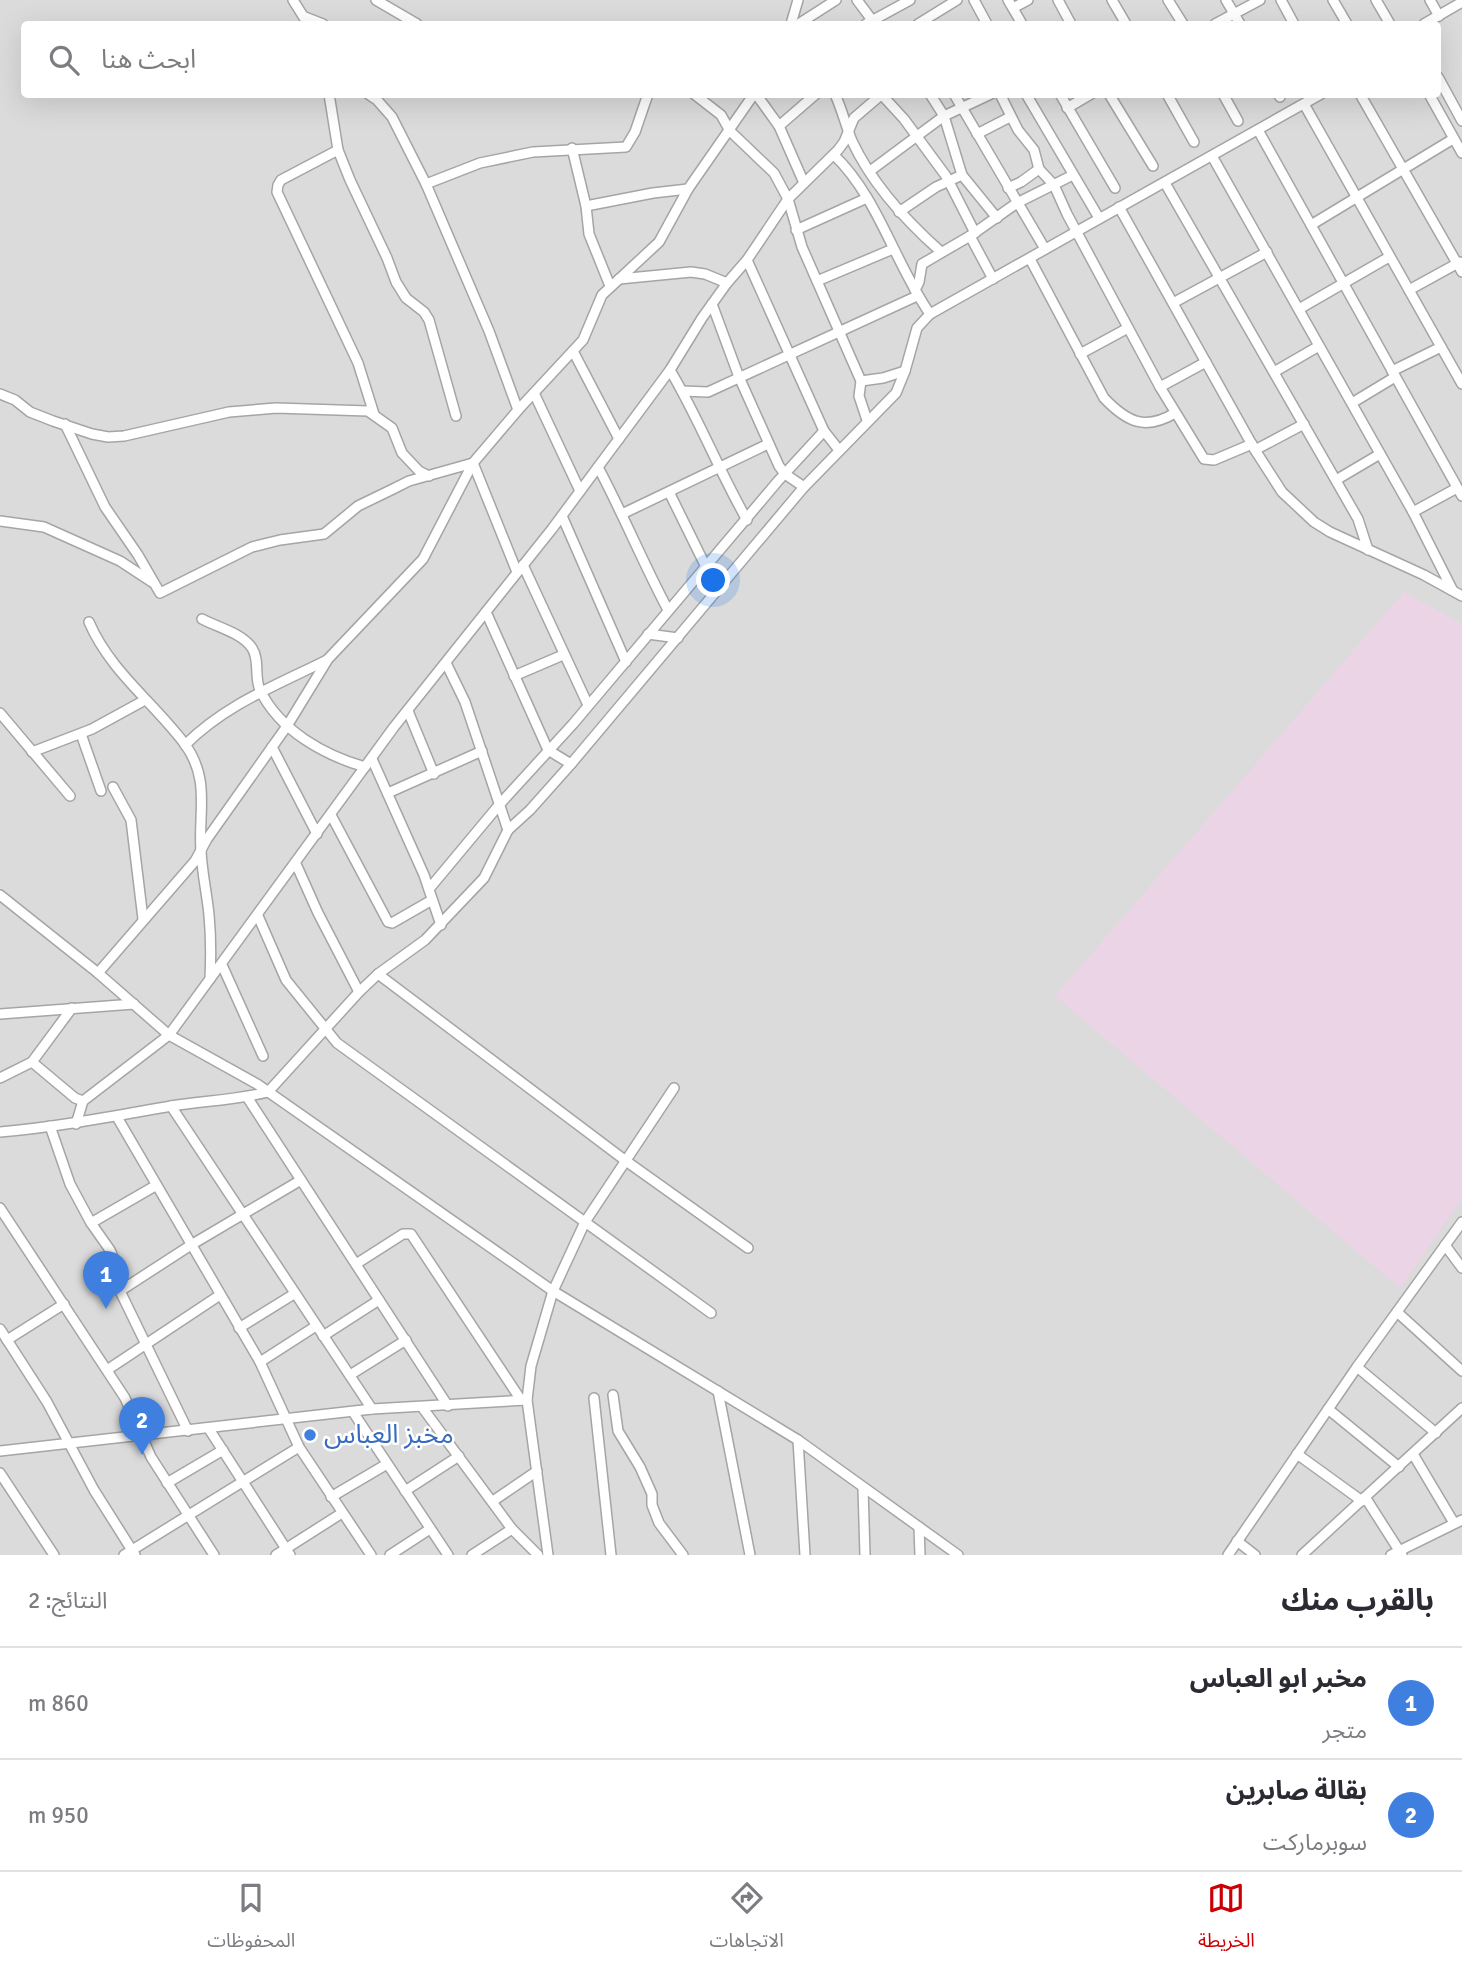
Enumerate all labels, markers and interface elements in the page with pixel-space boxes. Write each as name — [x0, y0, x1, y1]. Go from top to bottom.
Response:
search box — [21, 21, 1441, 98]
icon: search — [45, 41, 83, 79]
text: ابحث هنا — [101, 44, 196, 76]
your location — [696, 563, 730, 597]
pin: 1 — [83, 1251, 129, 1309]
pin: 2 — [119, 1397, 165, 1455]
place label: مخبز العباس — [324, 1419, 454, 1451]
marker: مخبز العباس — [302, 1427, 318, 1443]
text: بالقرب منك — [1281, 1582, 1434, 1619]
text: النتائج: 2 — [28, 1586, 107, 1615]
text: مخبر ابو العباس — [1190, 1663, 1367, 1695]
text: 860 m — [28, 1689, 89, 1718]
text: 1 — [1405, 1689, 1417, 1718]
text: متجر — [1323, 1716, 1367, 1745]
text: بقالة صابرين — [1226, 1775, 1367, 1807]
text: 950 m — [28, 1801, 89, 1830]
text: 2 — [1405, 1801, 1417, 1830]
text: سوبرماركت — [1263, 1828, 1367, 1857]
tab: المحفوظات — [207, 1879, 295, 1961]
tab: الاتجاهات — [710, 1879, 784, 1961]
tab: الخريطة — [1198, 1879, 1255, 1961]

